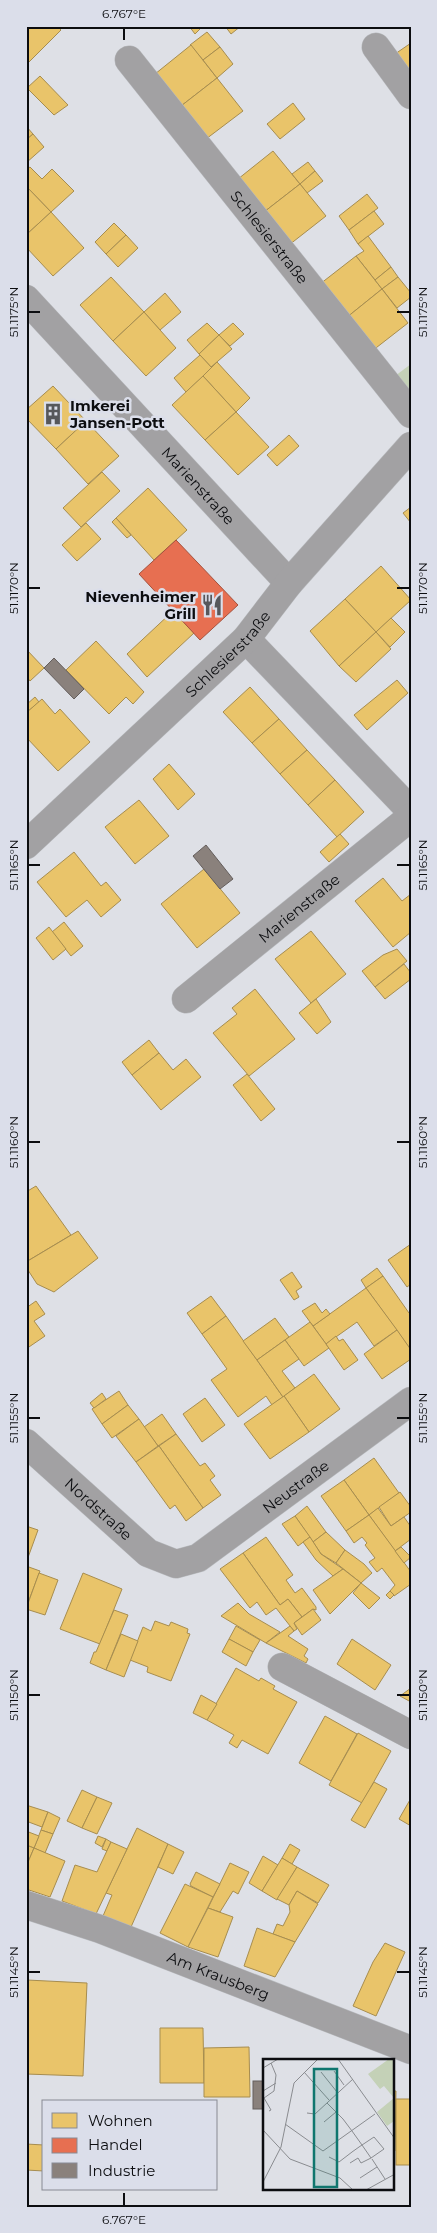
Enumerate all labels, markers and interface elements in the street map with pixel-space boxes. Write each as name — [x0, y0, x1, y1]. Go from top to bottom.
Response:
text: 6.767°E — [102, 6, 146, 21]
street label: Schlesierstraße — [227, 186, 313, 287]
text: 51.1175°N — [6, 287, 21, 337]
text: 51.1175°N — [415, 287, 430, 337]
place label: Imkerei Jansen-Pott — [69, 396, 165, 432]
building icon: Imkerei Jansen-Pott — [40, 401, 66, 427]
street label: Marienstraße — [158, 443, 239, 528]
text: 51.1170°N — [6, 562, 21, 614]
text: 51.1170°N — [415, 562, 430, 614]
place label: Nievenheimer Grill — [85, 587, 197, 623]
restaurant icon: Nievenheimer Grill — [199, 592, 225, 618]
street label: Schlesierstraße — [181, 607, 274, 701]
text: 51.1165°N — [6, 840, 21, 890]
text: 51.1165°N — [415, 840, 430, 890]
street label: Marienstraße — [254, 869, 343, 946]
text: 51.1160°N — [6, 1116, 21, 1168]
text: 51.1160°N — [415, 1116, 430, 1168]
text: 51.1155°N — [6, 1393, 21, 1443]
text: 51.1155°N — [415, 1393, 430, 1443]
street label: Neustraße — [258, 1455, 332, 1517]
street label: Nordstraße — [61, 1473, 136, 1544]
text: 51.1150°N — [6, 1669, 21, 1721]
text: 51.1150°N — [415, 1669, 430, 1721]
text: 51.1145°N — [6, 1946, 21, 1998]
text: 51.1145°N — [415, 1946, 430, 1998]
street label: Am Krausberg — [165, 1947, 272, 2004]
inset map — [263, 2059, 394, 2190]
legend — [42, 2100, 218, 2190]
text: Wohnen — [88, 2111, 153, 2130]
text: Handel — [88, 2135, 142, 2154]
text: Industrie — [88, 2161, 155, 2180]
text: 6.767°E — [102, 2212, 146, 2227]

